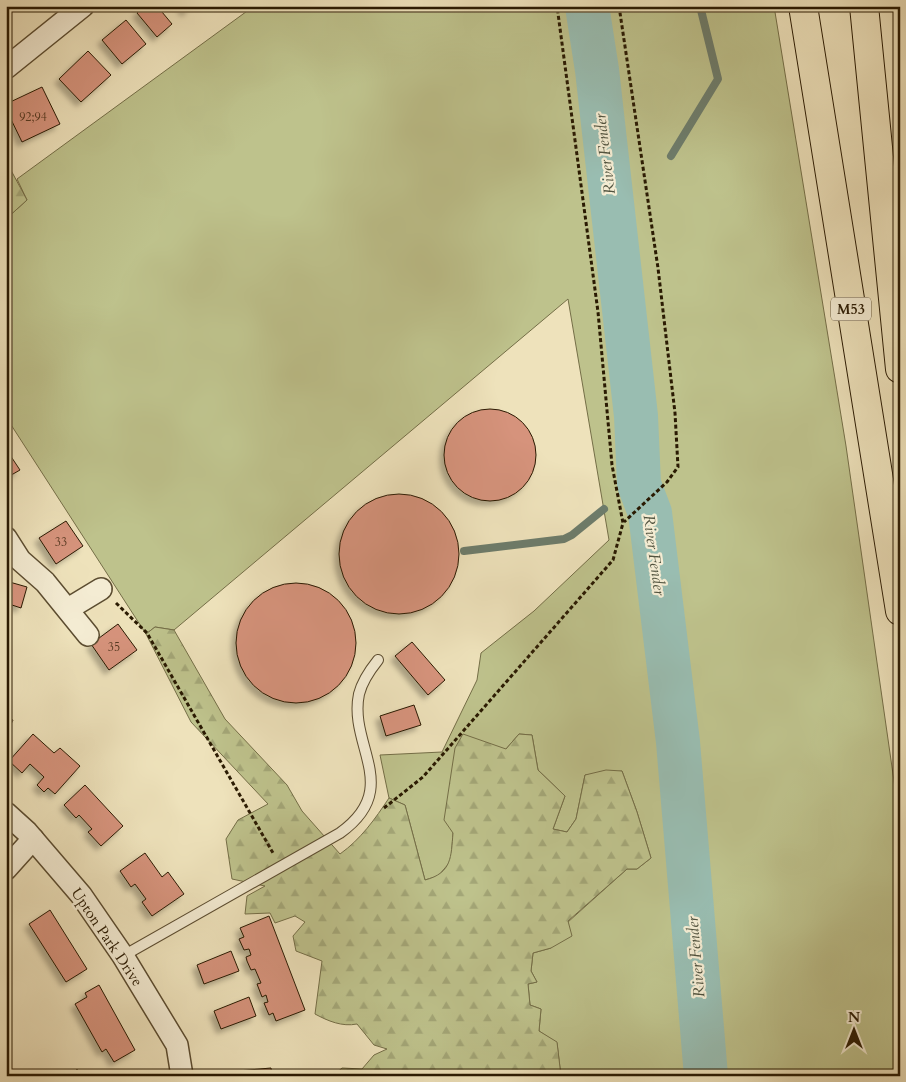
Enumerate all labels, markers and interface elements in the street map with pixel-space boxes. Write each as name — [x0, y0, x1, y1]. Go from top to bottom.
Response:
house number: 92;94 — [19, 109, 47, 125]
water label: River Fender — [589, 112, 621, 196]
road number: M53 — [831, 298, 871, 320]
water label: River Fender — [637, 513, 671, 597]
house number: 33 — [55, 534, 67, 550]
house number: 35 — [108, 639, 120, 655]
street label: Upton Park Drive — [67, 884, 147, 990]
water label: River Fender — [681, 915, 710, 998]
north arrow — [828, 1004, 878, 1054]
text: N — [848, 1008, 860, 1027]

